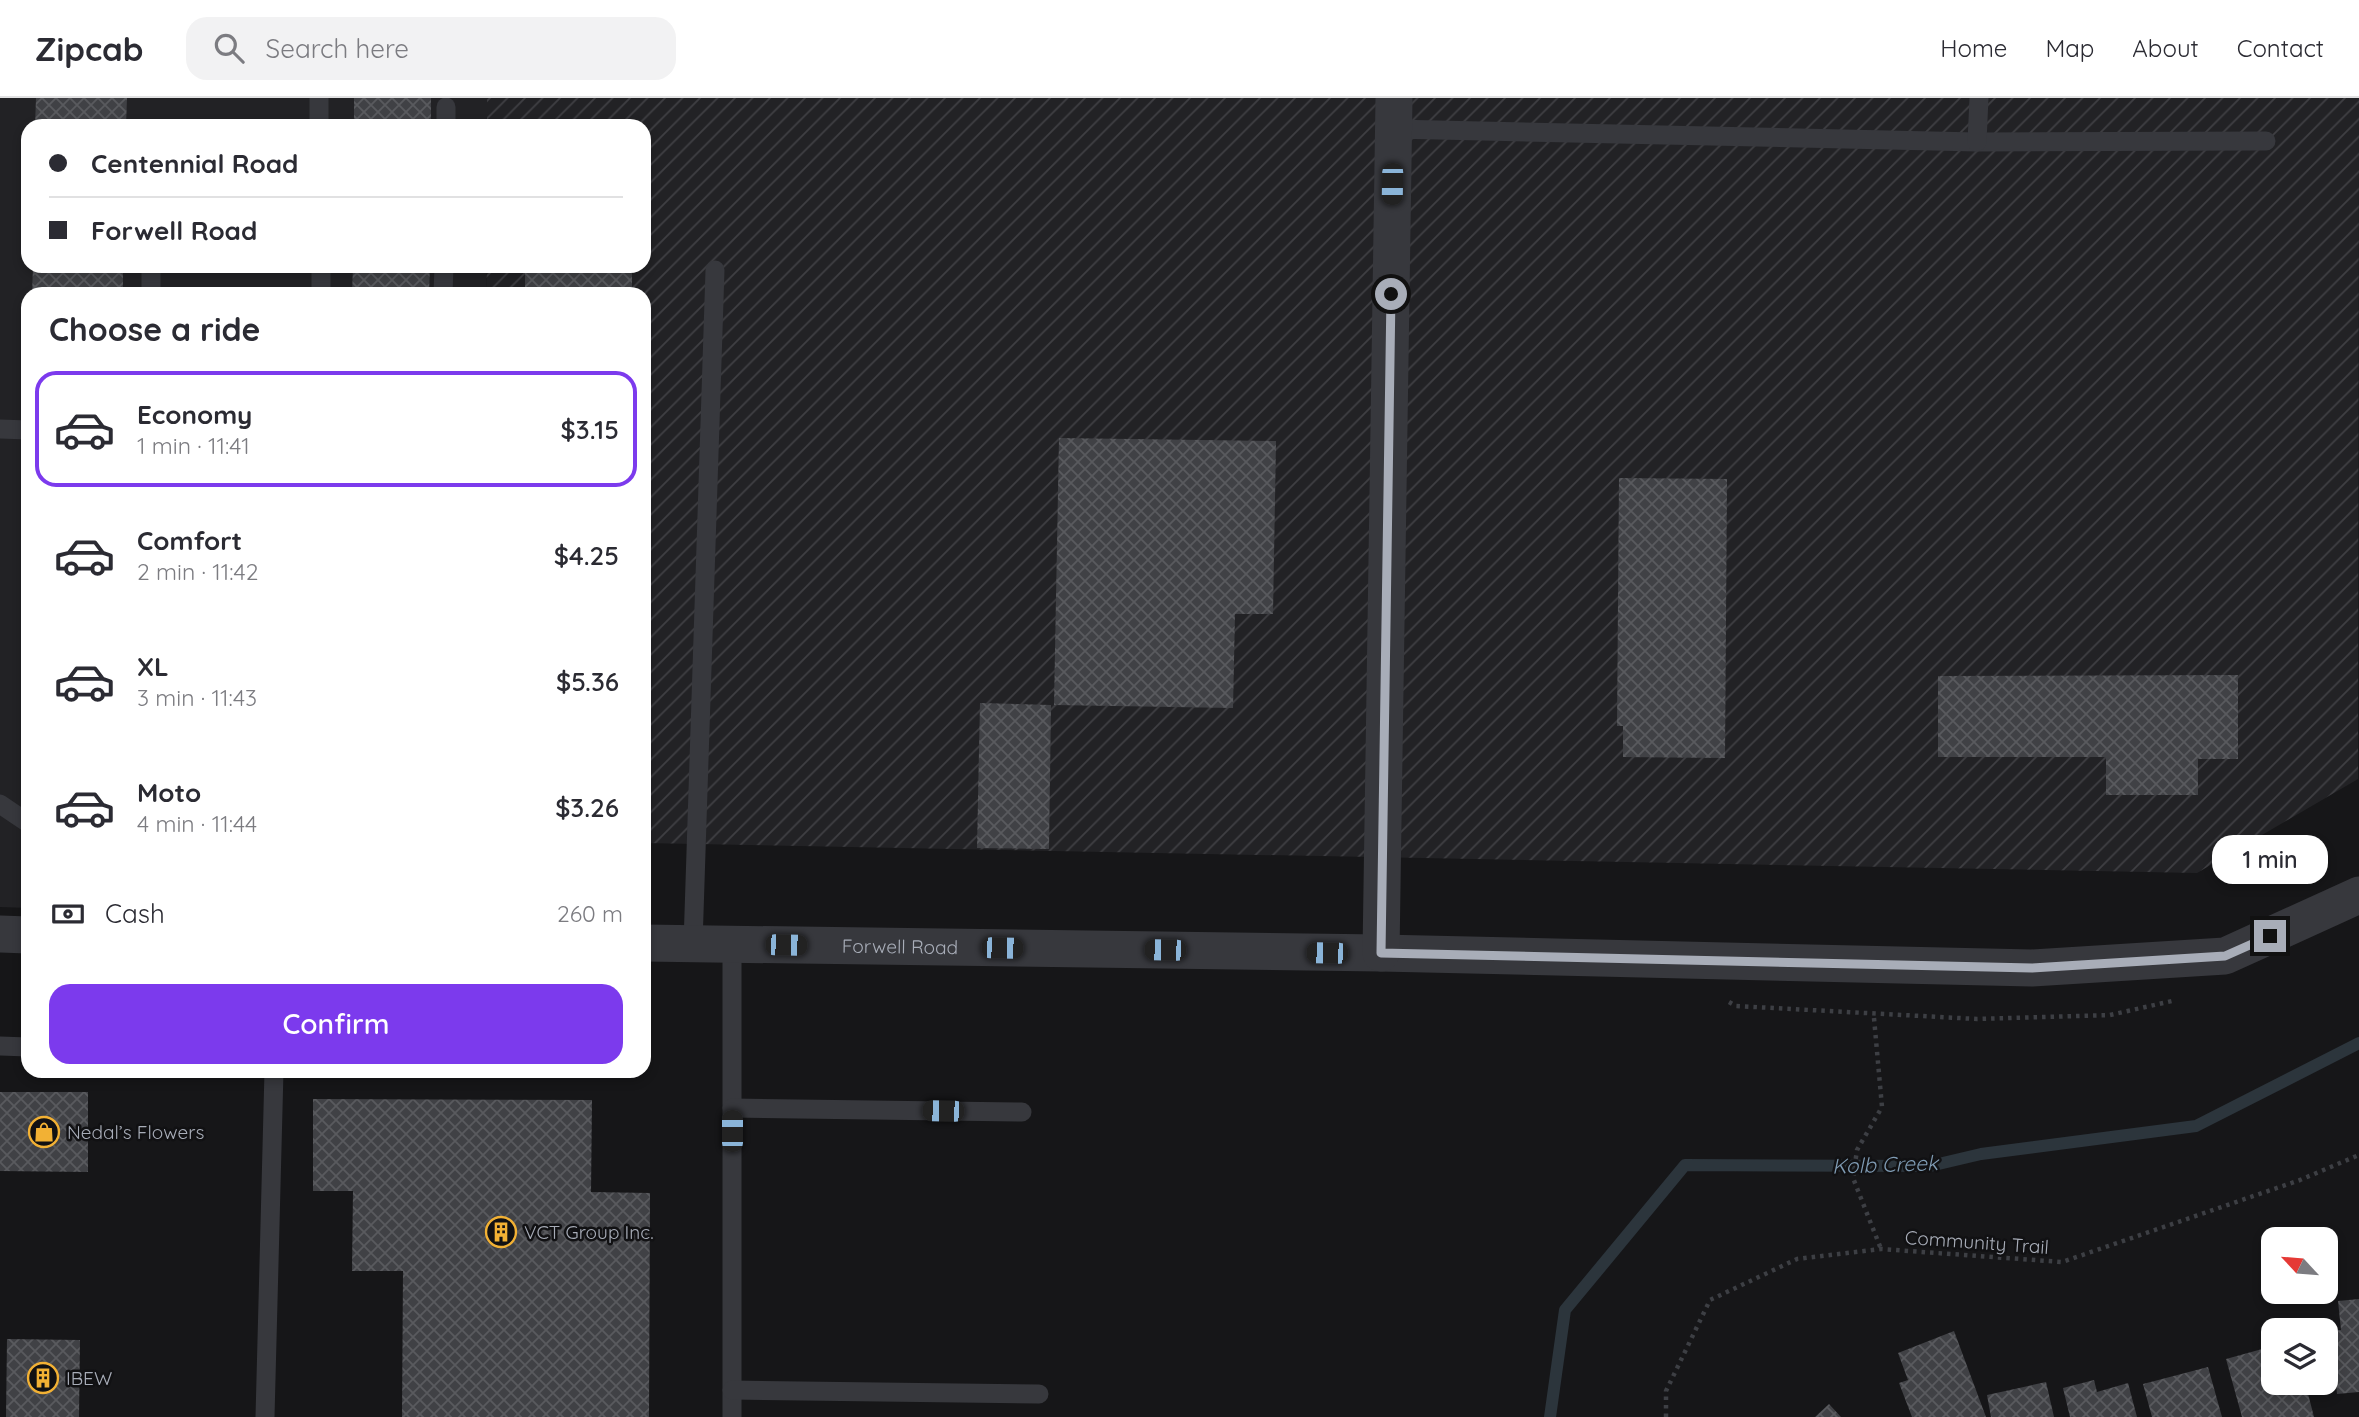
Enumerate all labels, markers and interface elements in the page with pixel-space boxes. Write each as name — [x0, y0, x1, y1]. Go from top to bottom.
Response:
search box — [186, 17, 676, 80]
text: Zipcab — [35, 28, 144, 69]
icon: search — [210, 29, 248, 67]
text: Search here — [266, 32, 409, 65]
text: Home — [1940, 33, 2007, 63]
text: Map — [2045, 33, 2094, 63]
text: About — [2132, 33, 2199, 63]
text: Contact — [2237, 33, 2324, 63]
text: Centennial Road — [91, 147, 298, 180]
car — [1382, 163, 1403, 205]
text: Forwell Road — [91, 214, 257, 247]
route start — [1375, 278, 1407, 310]
text: Choose a ride — [49, 309, 261, 349]
icon: car — [53, 398, 116, 461]
text: Economy — [137, 398, 252, 431]
text: $3.15 — [561, 413, 619, 446]
text: 1 min · 11:41 — [137, 431, 250, 460]
icon: car — [53, 524, 116, 587]
text: Comfort — [137, 524, 242, 557]
text: $4.25 — [554, 539, 619, 572]
text: 2 min · 11:42 — [137, 557, 258, 586]
icon: car — [53, 650, 116, 713]
text: XL — [137, 650, 169, 683]
text: $5.36 — [556, 665, 619, 698]
text: 3 min · 11:43 — [137, 683, 257, 712]
icon: car — [53, 776, 116, 839]
text: Moto — [137, 776, 201, 809]
text: $3.26 — [555, 791, 619, 824]
text: 4 min · 11:44 — [137, 809, 257, 838]
callout: 1 min — [2212, 834, 2328, 884]
text: 1 min — [2242, 845, 2298, 874]
icon: cash — [49, 895, 87, 933]
text: Cash — [105, 897, 165, 930]
text: 260 m — [557, 899, 623, 928]
route end — [2254, 920, 2286, 952]
car — [765, 934, 808, 956]
street label: Forwell Road — [842, 934, 958, 959]
car — [981, 937, 1024, 959]
car — [1144, 939, 1187, 961]
car — [1306, 942, 1349, 964]
button: Confirm — [49, 984, 623, 1064]
car — [922, 1100, 965, 1122]
car — [722, 1110, 743, 1152]
shop icon: Nedal’s Flowers — [27, 1115, 61, 1149]
place label: Nedal’s Flowers — [67, 1120, 204, 1144]
water label: Kolb Creek — [1832, 1149, 1940, 1179]
building icon: VCT Group Inc. — [484, 1215, 518, 1249]
place label: VCT Group Inc. — [524, 1220, 654, 1244]
street label: Community Trail — [1904, 1225, 2050, 1259]
north arrow — [2261, 1227, 2338, 1304]
map controls — [2261, 1227, 2338, 1395]
button: layers — [2261, 1318, 2338, 1395]
building icon: IBEW — [26, 1361, 60, 1395]
place label: IBEW — [66, 1366, 112, 1390]

